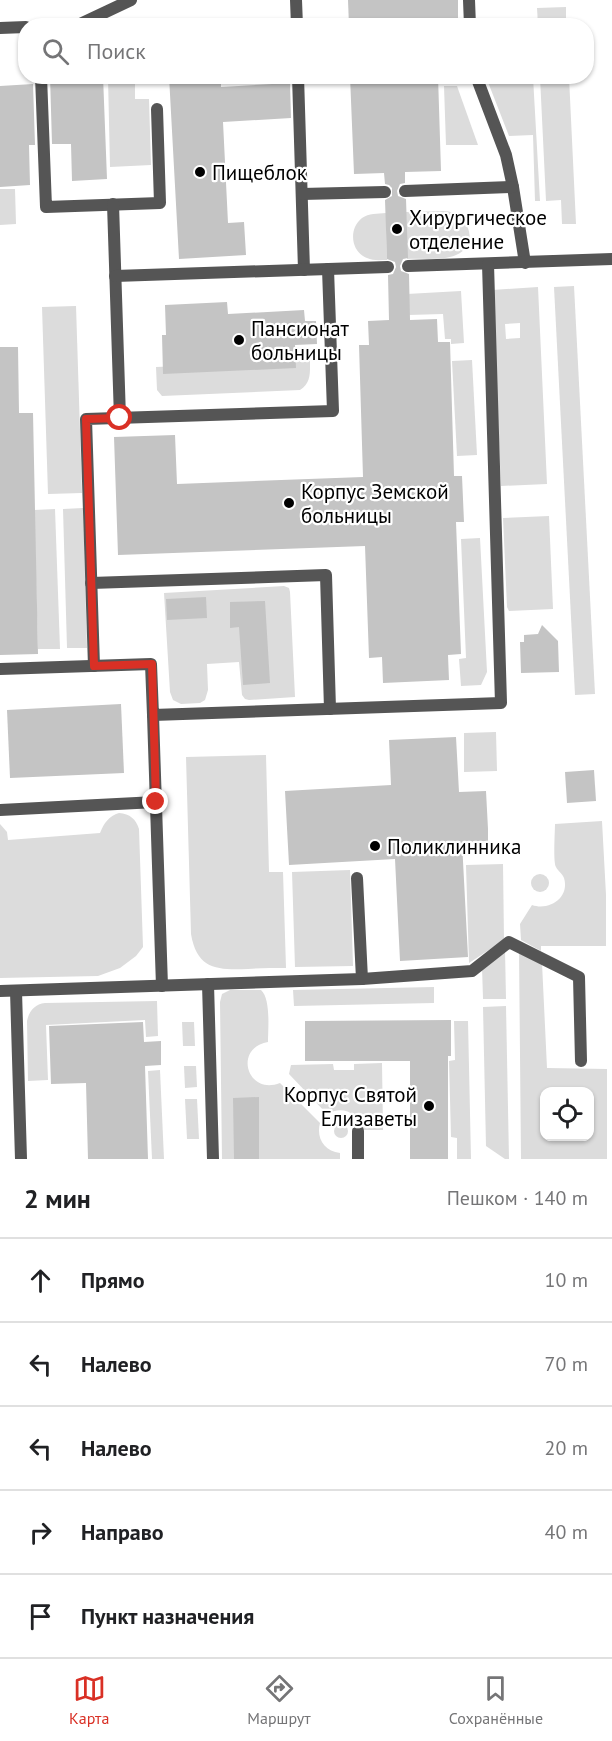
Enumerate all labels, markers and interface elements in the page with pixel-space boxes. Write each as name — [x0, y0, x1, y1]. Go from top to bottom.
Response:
search box — [18, 18, 594, 84]
icon: search — [39, 35, 72, 68]
text: Поиск — [87, 37, 146, 65]
place label: Пищеблок — [212, 159, 307, 186]
marker: Пищеблок — [193, 165, 207, 179]
place label: Хирургическое отделение — [409, 204, 547, 255]
marker: Хирургическое отделение — [390, 222, 404, 236]
place label: Пансионат больницы — [251, 315, 350, 366]
marker: Пансионат больницы — [232, 333, 246, 347]
route start — [106, 404, 132, 430]
place label: Корпус Земской больницы — [301, 478, 449, 529]
marker: Корпус Земской больницы — [282, 496, 296, 510]
route end — [142, 788, 168, 814]
place label: Поликлинника — [387, 833, 521, 860]
marker: Поликлинника — [368, 839, 382, 853]
place label: Корпус Святой Елизаветы — [284, 1081, 417, 1132]
map controls — [540, 1087, 594, 1141]
button: locate — [540, 1087, 594, 1141]
marker: Корпус Святой Елизаветы — [422, 1099, 436, 1113]
text: 2 мин — [24, 1182, 91, 1215]
text: Пешком · 140 m — [447, 1185, 588, 1211]
icon: ahead — [24, 1264, 57, 1297]
text: Прямо — [81, 1266, 144, 1294]
text: 10 m — [545, 1267, 588, 1293]
icon: left — [24, 1348, 57, 1381]
text: Налево — [81, 1350, 152, 1378]
text: 70 m — [545, 1351, 588, 1377]
icon: left — [24, 1432, 57, 1465]
text: Налево — [81, 1434, 152, 1462]
text: 20 m — [545, 1435, 588, 1461]
icon: right — [24, 1516, 57, 1549]
text: Направо — [81, 1518, 164, 1546]
text: 40 m — [545, 1519, 588, 1545]
icon: arrive — [24, 1600, 57, 1633]
text: Пункт назначения — [81, 1602, 254, 1630]
tab: Карта — [69, 1672, 109, 1728]
tab: Маршрут — [247, 1672, 311, 1728]
tab: Сохранённые — [449, 1672, 543, 1728]

